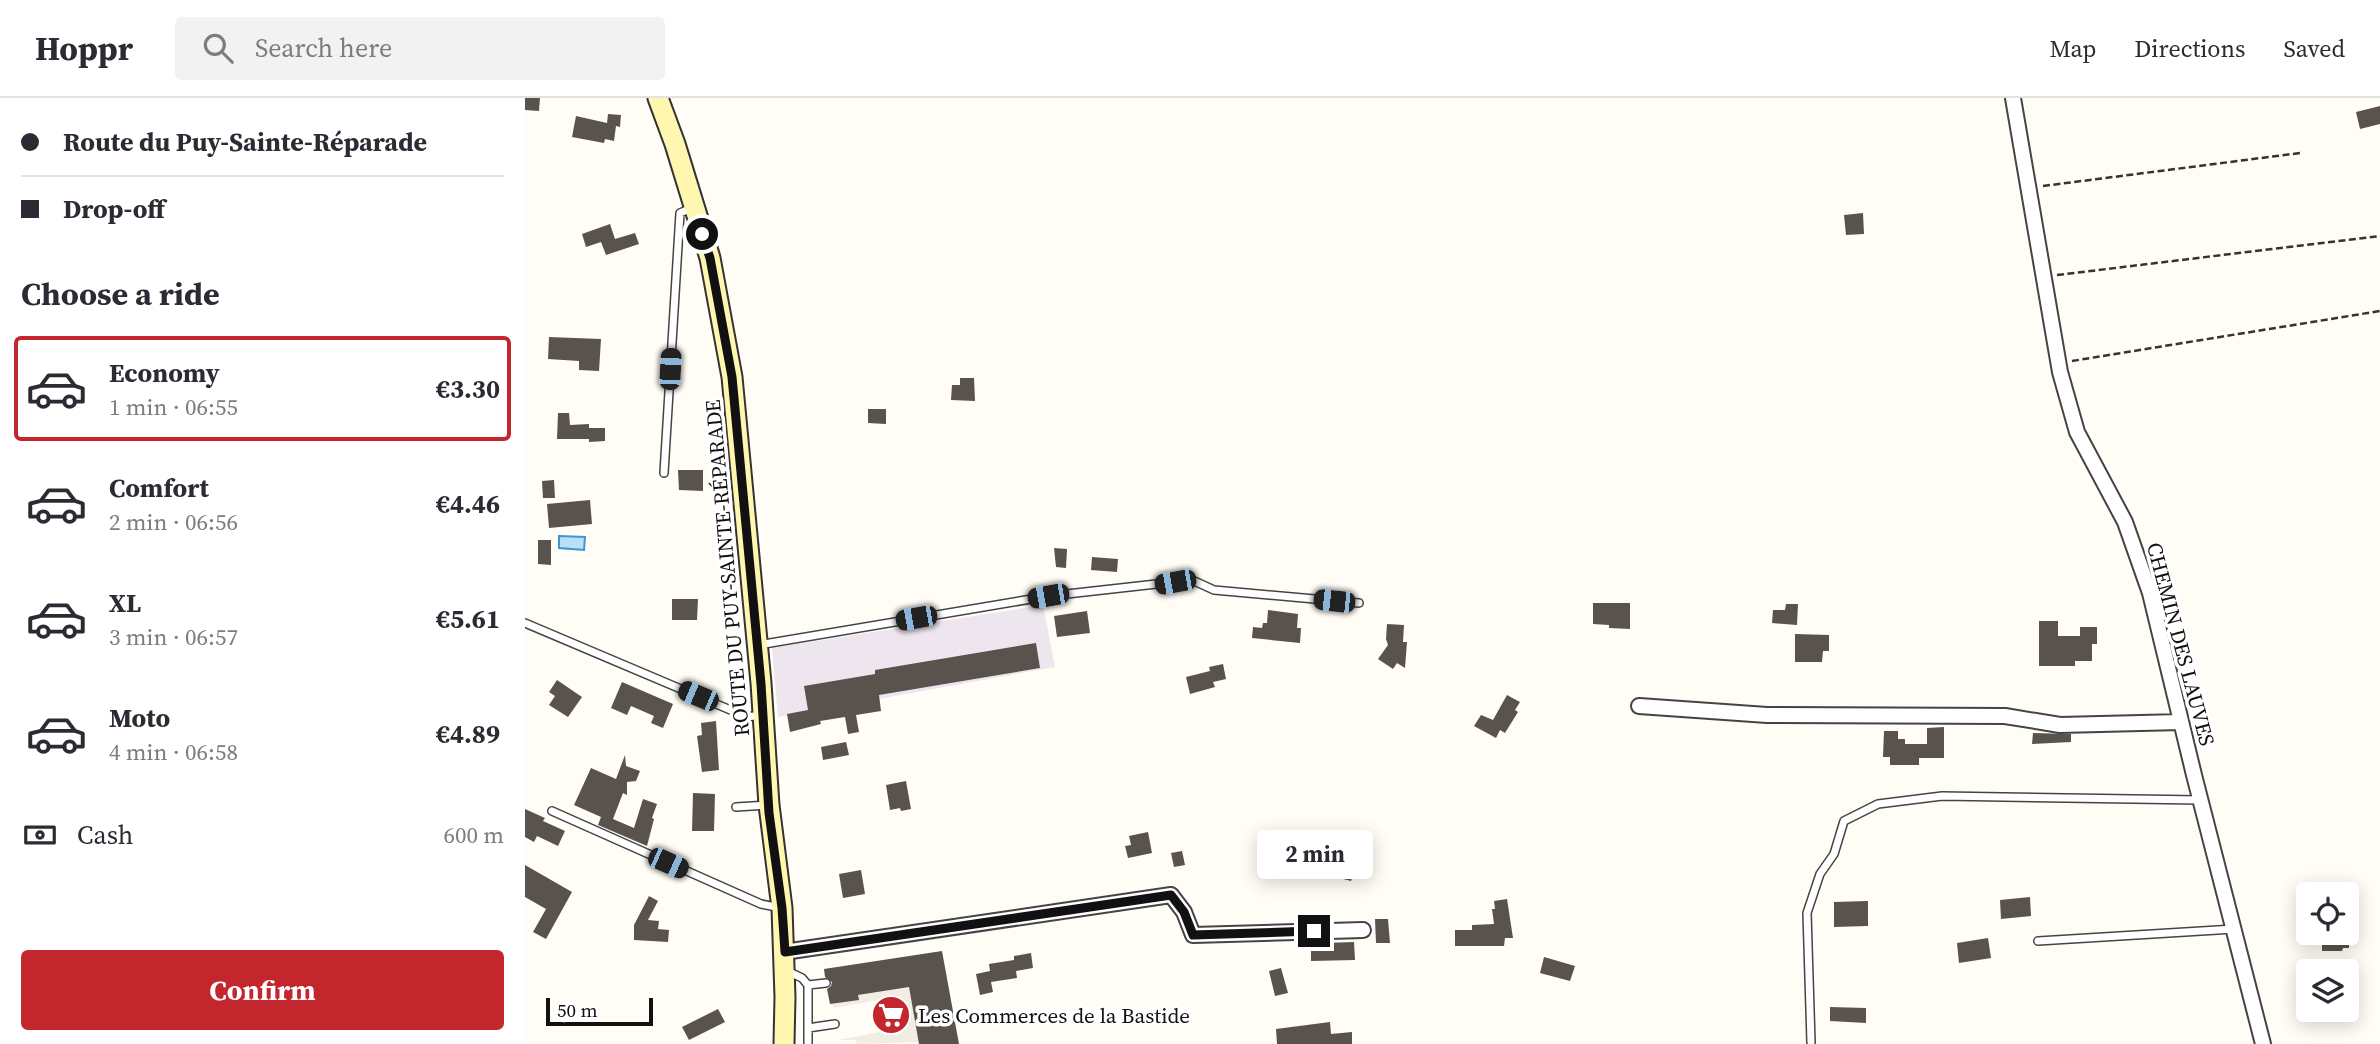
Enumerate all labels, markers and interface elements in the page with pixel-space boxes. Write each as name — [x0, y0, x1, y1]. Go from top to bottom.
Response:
search box — [175, 17, 665, 80]
text: Hoppr — [35, 26, 133, 71]
icon: search — [199, 29, 237, 67]
text: Search here — [255, 30, 392, 66]
text: Map — [2049, 32, 2096, 65]
text: Directions — [2134, 32, 2245, 65]
text: Saved — [2283, 32, 2345, 65]
text: Route du Puy-Sainte-Réparade — [63, 124, 427, 160]
text: Drop-off — [63, 191, 165, 227]
route start — [686, 218, 718, 250]
text: Choose a ride — [21, 272, 220, 316]
car — [659, 347, 682, 391]
text: Economy — [109, 355, 220, 391]
icon: car — [25, 357, 88, 420]
text: €3.30 — [436, 371, 500, 407]
text: 1 min · 06:55 — [109, 391, 238, 423]
street label: ROUTE DU PUY-SAINTE-RÉPARADE — [698, 398, 756, 738]
text: Comfort — [109, 470, 209, 506]
icon: car — [25, 472, 88, 535]
text: €4.46 — [436, 486, 500, 522]
text: 2 min · 06:56 — [109, 506, 238, 538]
street label: CHEMIN DES LAUVES — [2140, 539, 2222, 749]
car — [1153, 568, 1198, 596]
car — [1026, 582, 1071, 610]
text: XL — [109, 585, 141, 621]
icon: car — [25, 587, 88, 650]
car — [1313, 588, 1356, 614]
text: €5.61 — [436, 601, 500, 637]
car — [894, 604, 939, 632]
text: 3 min · 06:57 — [109, 621, 238, 653]
car — [675, 678, 722, 714]
text: Moto — [109, 700, 170, 736]
icon: car — [25, 702, 88, 765]
text: €4.89 — [436, 716, 500, 752]
text: 4 min · 06:58 — [109, 736, 238, 768]
icon: cash — [21, 816, 59, 854]
text: Cash — [77, 817, 133, 853]
text: 600 m — [443, 819, 504, 851]
callout: 2 min — [1256, 830, 1372, 878]
text: 2 min — [1285, 838, 1345, 870]
car — [645, 845, 692, 881]
map controls — [2296, 882, 2359, 1022]
button: locate — [2296, 882, 2359, 945]
route end — [1298, 915, 1330, 947]
button: Confirm — [21, 950, 504, 1030]
button: layers — [2296, 959, 2359, 1022]
supermarket icon: Les Commerces de la Bastide — [870, 994, 912, 1036]
scale bar — [546, 995, 653, 1027]
text: 50 m — [557, 997, 598, 1023]
place label: Les Commerces de la Bastide — [918, 1001, 1190, 1030]

